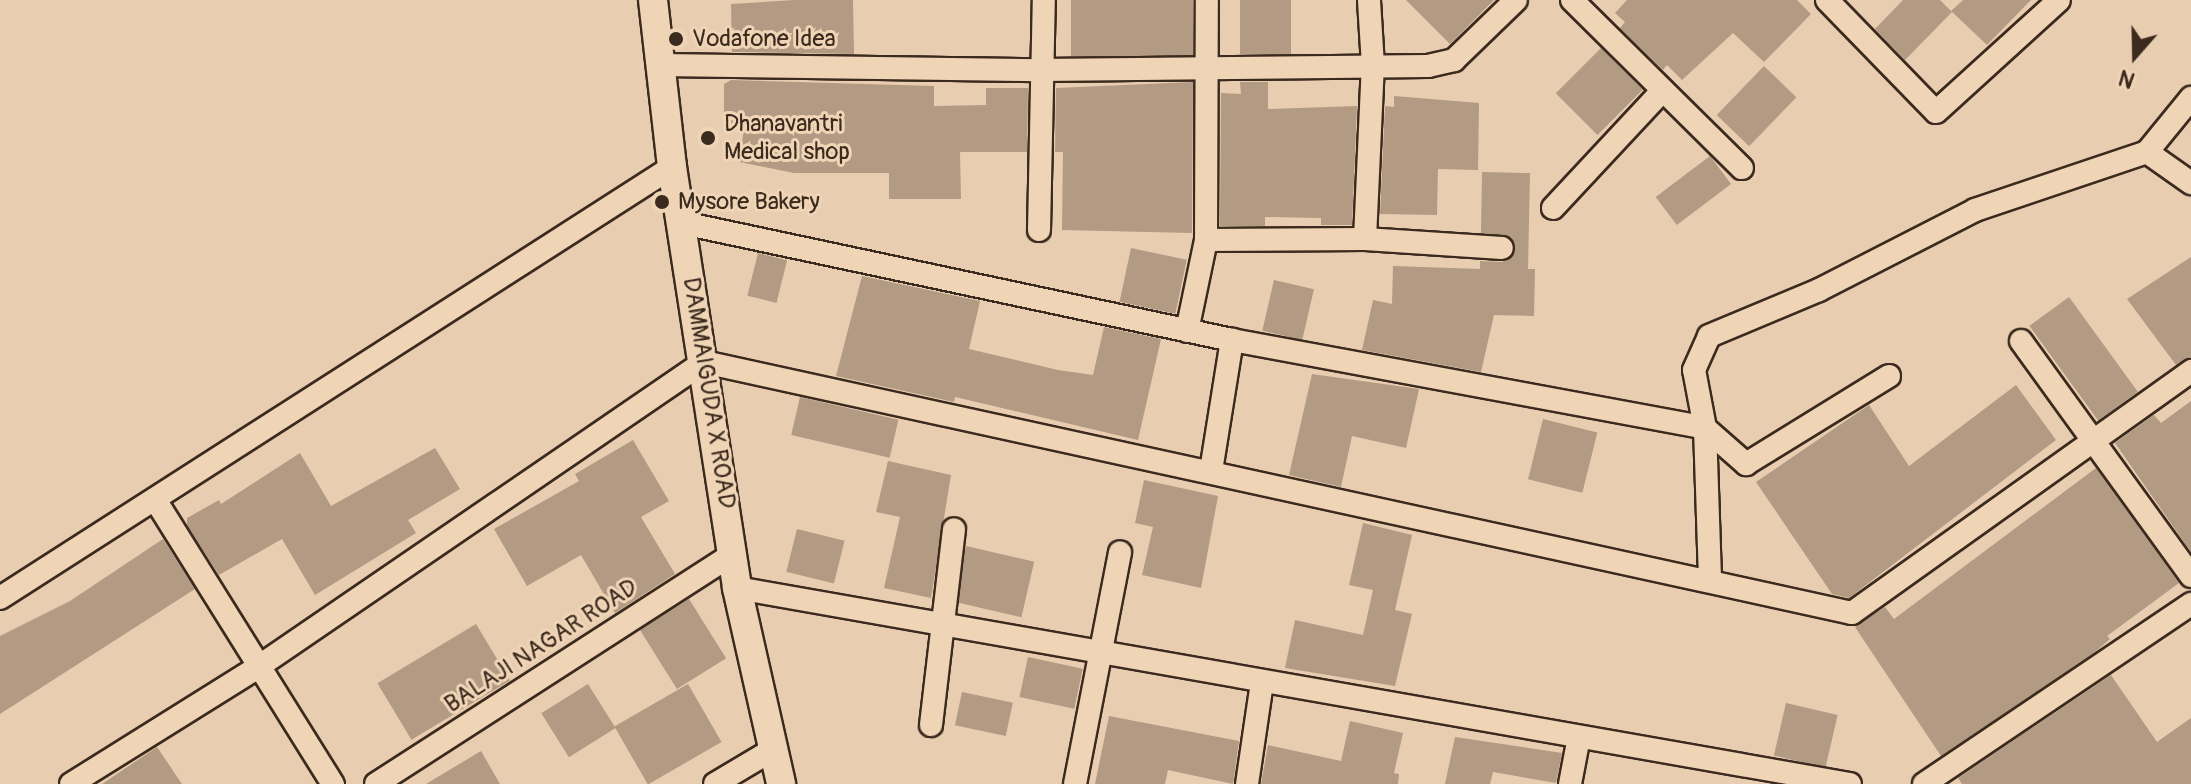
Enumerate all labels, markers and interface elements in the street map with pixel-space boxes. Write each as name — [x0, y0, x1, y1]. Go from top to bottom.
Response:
north arrow — [2095, 16, 2175, 96]
place label: Vodafone Idea — [692, 25, 836, 53]
marker: Vodafone Idea — [667, 30, 685, 48]
text: N — [2115, 63, 2139, 94]
place label: Dhanavantri Medical shop — [724, 110, 850, 166]
marker: Dhanavantri Medical shop — [699, 129, 717, 147]
place label: Mysore Bakery — [678, 188, 820, 216]
marker: Mysore Bakery — [653, 193, 671, 211]
street label: DAMMAIGUDA X ROAD — [676, 275, 742, 511]
street label: BALAJI NAGAR ROAD — [439, 573, 643, 719]

